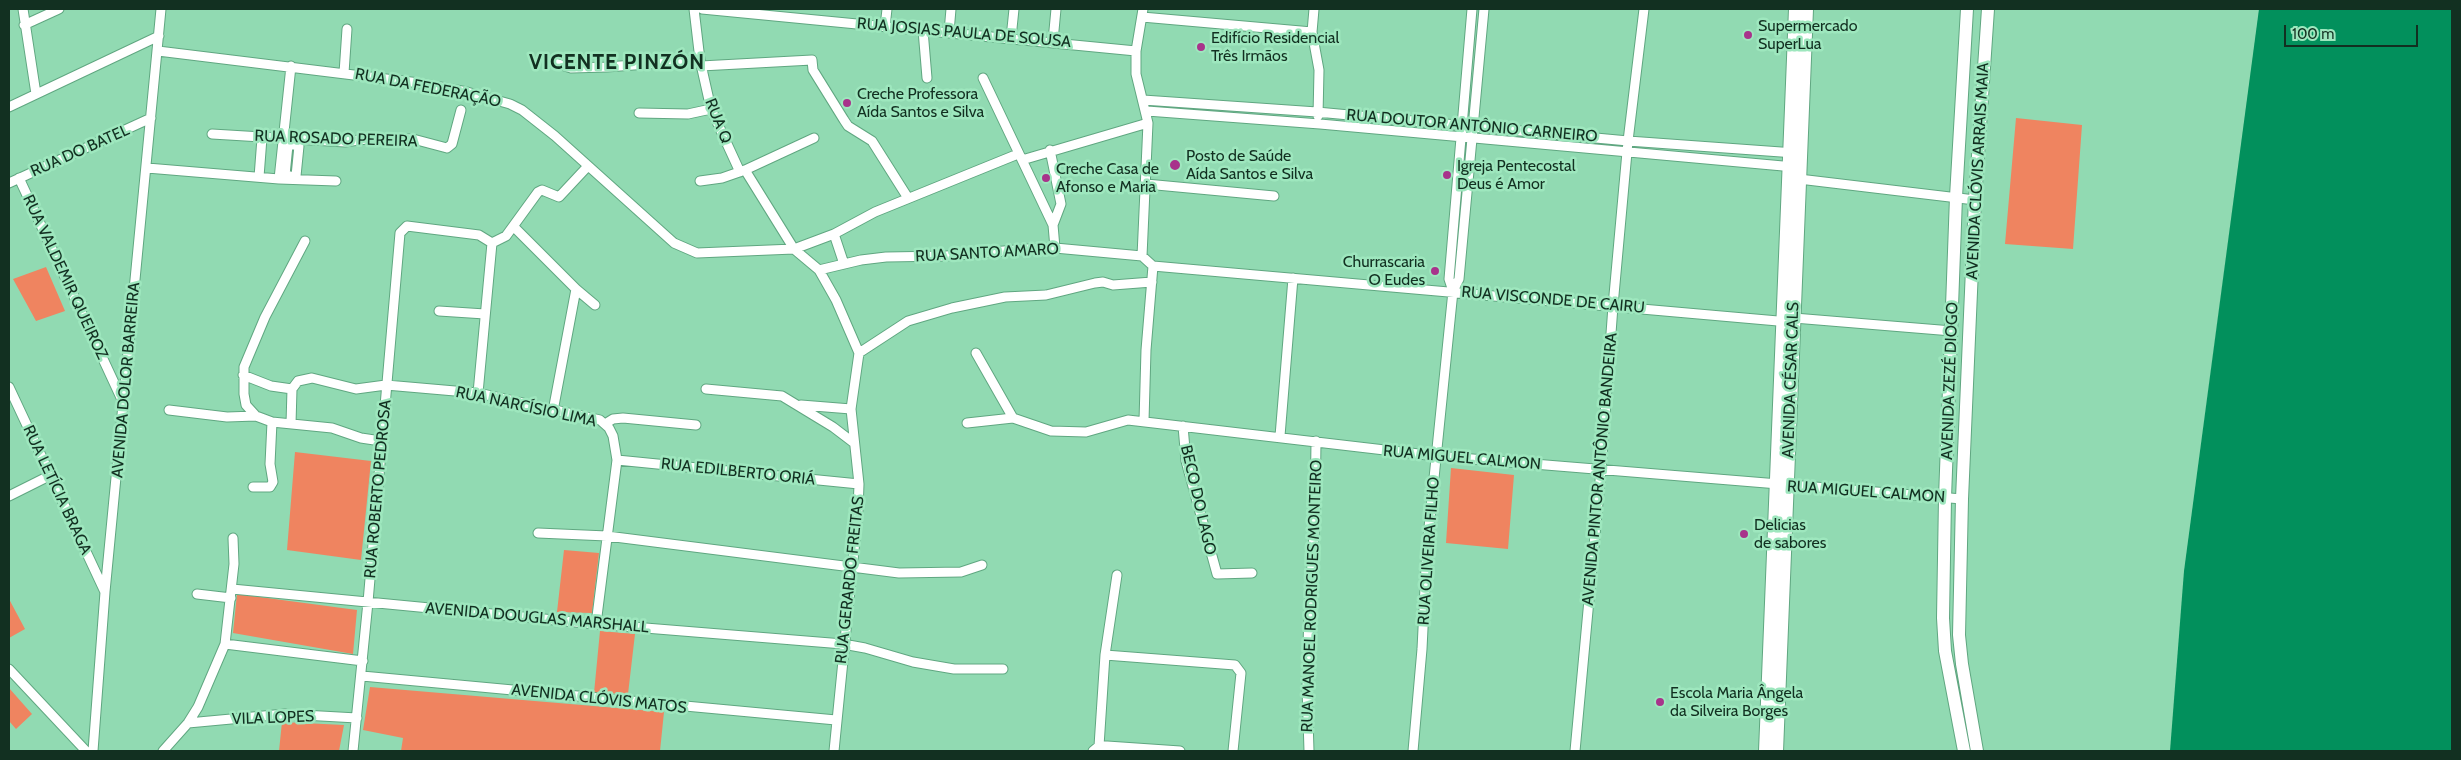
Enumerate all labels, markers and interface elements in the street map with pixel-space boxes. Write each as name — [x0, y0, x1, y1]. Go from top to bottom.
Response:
street label: RUA JOSIAS PAULA DE SOUSA — [856, 14, 1072, 52]
scale bar — [2286, 15, 2420, 47]
place label: Supermercado SuperLua — [1758, 16, 1857, 54]
text: 100 m — [2292, 25, 2334, 43]
place label: Edifício Residencial Três Irmãos — [1211, 28, 1339, 66]
marker: Supermercado SuperLua — [1742, 29, 1754, 41]
marker: Edifício Residencial Três Irmãos — [1195, 41, 1207, 53]
district label: VICENTE PINZÓN — [527, 50, 707, 76]
street label: AVENIDA CLÓVIS ARRAIS MAIA — [1963, 62, 1993, 280]
street label: RUA DA FEDERAÇÃO — [353, 64, 503, 112]
place label: Creche Professora Aída Santos e Silva — [857, 84, 984, 122]
street label: RUA Q — [700, 96, 736, 146]
marker: Creche Professora Aída Santos e Silva — [841, 97, 853, 109]
street label: RUA DOUTOR ANTÔNIO CARNEIRO — [1346, 105, 1598, 147]
street label: RUA DO BATEL — [28, 121, 132, 181]
street label: RUA ROSADO PEREIRA — [254, 127, 418, 151]
place label: Posto de Saúde Aída Santos e Silva — [1186, 146, 1313, 184]
place label: Igreja Pentecostal Deus é Amor — [1457, 156, 1575, 194]
marker: Posto de Saúde Aída Santos e Silva — [1168, 158, 1182, 172]
place label: Creche Casa de Afonso e Maria — [1056, 159, 1159, 197]
marker: Igreja Pentecostal Deus é Amor — [1441, 169, 1453, 181]
marker: Creche Casa de Afonso e Maria — [1040, 172, 1052, 184]
street label: RUA VALDEMIR QUEIROZ — [18, 192, 112, 362]
street label: RUA SANTO AMARO — [915, 240, 1059, 266]
place label: Churrascaria O Eudes — [1343, 252, 1425, 290]
marker: Churrascaria O Eudes — [1429, 265, 1441, 277]
street label: AVENIDA DOLOR BARREIRA — [108, 281, 144, 479]
street label: RUA VISCONDE DE CAIRU — [1460, 282, 1646, 318]
street label: AVENIDA CÉSAR CALS — [1779, 302, 1803, 458]
street label: AVENIDA ZEZÉ DIOGO — [1938, 302, 1962, 460]
street label: AVENIDA PINTOR ANTÔNIO BANDEIRA — [1579, 332, 1621, 606]
street label: RUA NARCÍSIO LIMA — [454, 383, 598, 431]
street label: RUA ROBERTO PEDROSA — [361, 399, 395, 579]
street label: RUA LETÍCIA BRAGA — [19, 422, 95, 558]
street label: RUA MIGUEL CALMON — [1382, 442, 1542, 474]
street label: BECO DO LAGO — [1176, 443, 1220, 557]
street label: RUA EDILBERTO ORIÁ — [660, 454, 816, 490]
street label: RUA MANOEL RODRIGUES MONTEIRO — [1298, 459, 1326, 733]
street label: RUA OLIVEIRA FILHO — [1414, 476, 1444, 626]
street label: RUA MIGUEL CALMON — [1786, 477, 1946, 507]
street label: RUA GERARDO FREITAS — [832, 495, 868, 665]
place label: Delicias de sabores — [1754, 515, 1826, 553]
marker: Delicias de sabores — [1738, 528, 1750, 540]
street label: AVENIDA DOUGLAS MARSHALL — [425, 599, 649, 637]
street label: AVENIDA CLÓVIS MATOS — [510, 680, 688, 718]
place label: Escola Maria Ângela da Silveira Borges — [1670, 683, 1803, 721]
marker: Escola Maria Ângela da Silveira Borges — [1654, 696, 1666, 708]
street label: VILA LOPES — [231, 707, 315, 729]

